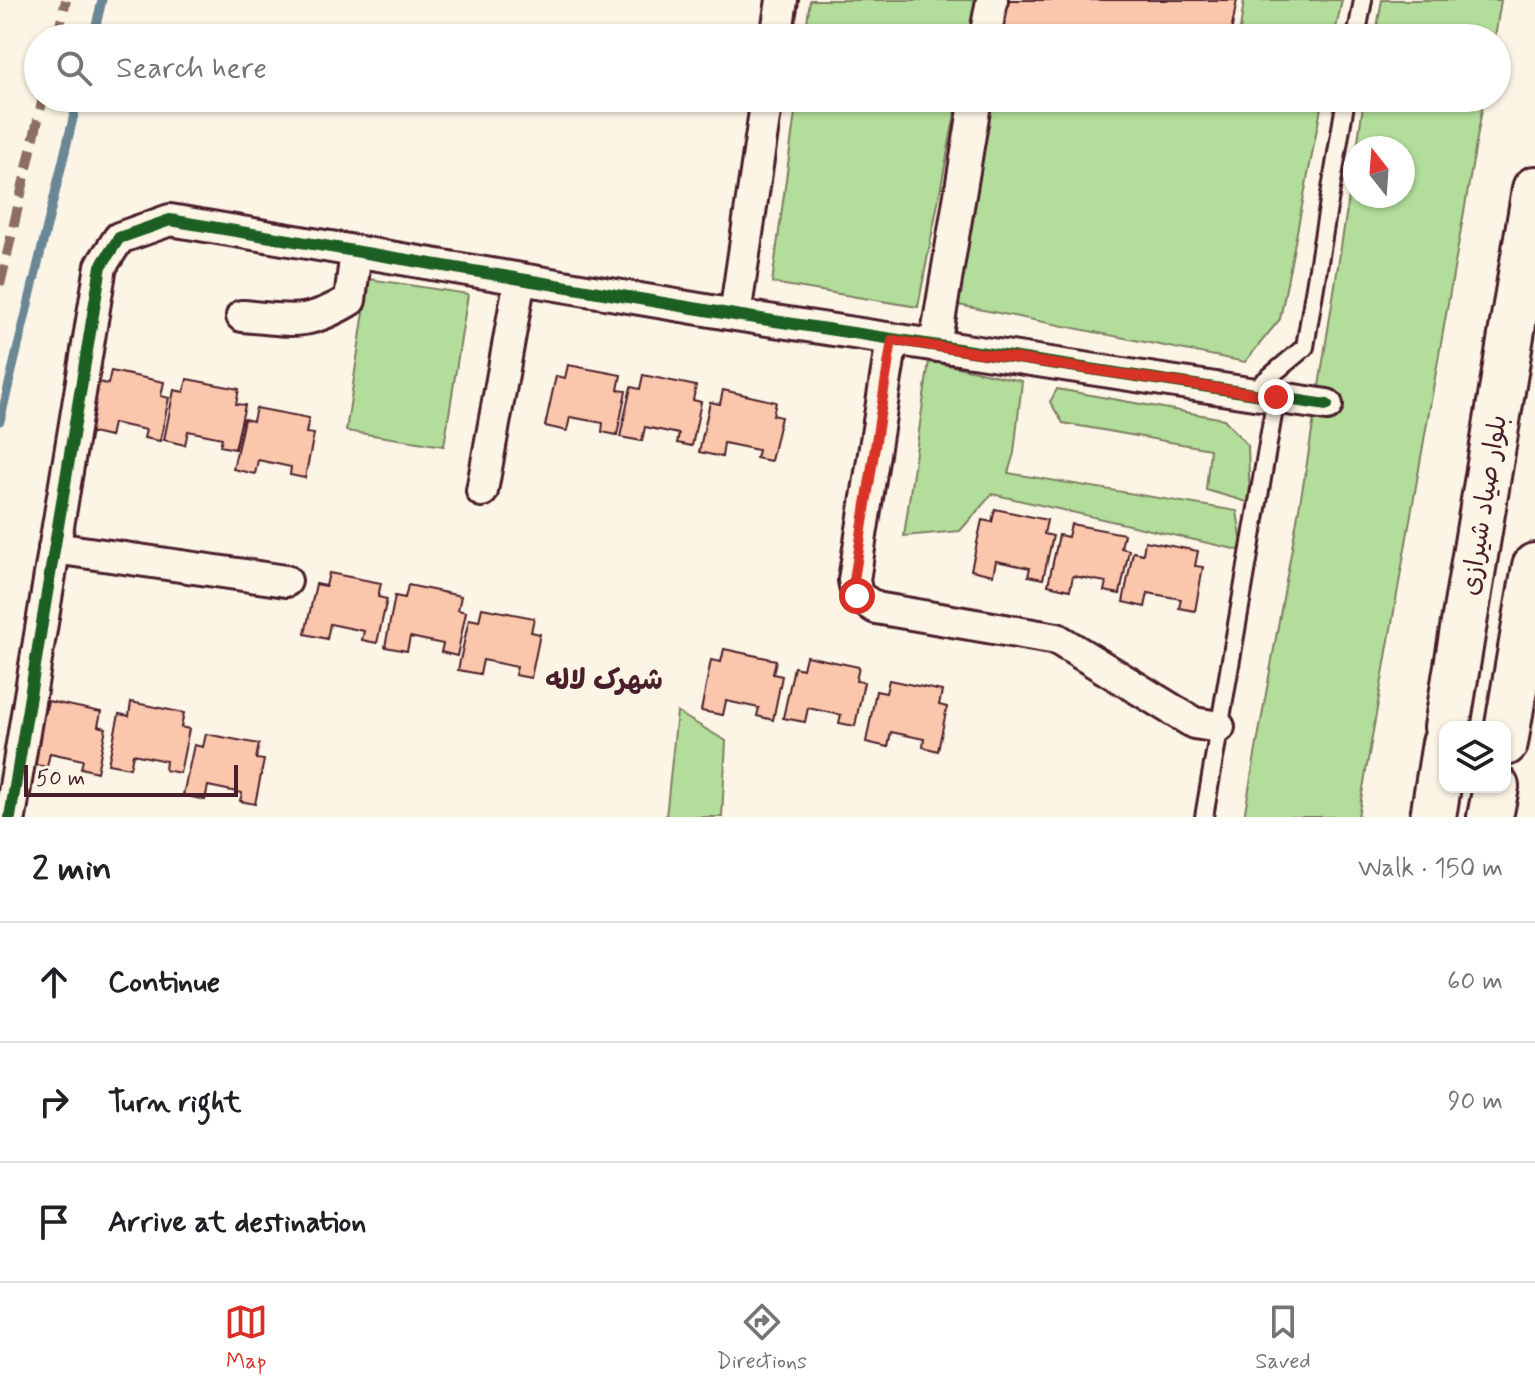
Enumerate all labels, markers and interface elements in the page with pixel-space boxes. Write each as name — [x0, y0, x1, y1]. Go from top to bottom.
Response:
search box — [24, 24, 1511, 112]
icon: search — [52, 46, 96, 90]
text: Search here — [116, 49, 267, 88]
north arrow — [1343, 136, 1415, 208]
route end — [1258, 379, 1294, 415]
street label: بلوار صیاد شیرازی — [1454, 413, 1516, 598]
route start — [839, 578, 875, 614]
district label: شهرک لاله — [545, 663, 663, 700]
map controls — [1439, 721, 1511, 793]
button: layers — [1439, 721, 1511, 793]
scale bar — [24, 761, 238, 797]
text: 50 m — [36, 765, 85, 793]
text: 2 min — [32, 847, 112, 892]
text: Walk · 150 m — [1358, 852, 1503, 886]
icon: ahead — [32, 960, 76, 1004]
text: Continue — [108, 963, 220, 1002]
text: 60 m — [1447, 965, 1503, 999]
icon: right — [32, 1080, 76, 1124]
text: Turn right — [108, 1083, 241, 1122]
text: 90 m — [1448, 1085, 1503, 1119]
icon: arrive — [32, 1200, 76, 1244]
text: Arrive at destination — [108, 1203, 366, 1242]
tab: Map — [224, 1300, 268, 1376]
tab: Directions — [716, 1300, 807, 1376]
tab: Saved — [1255, 1300, 1311, 1376]

